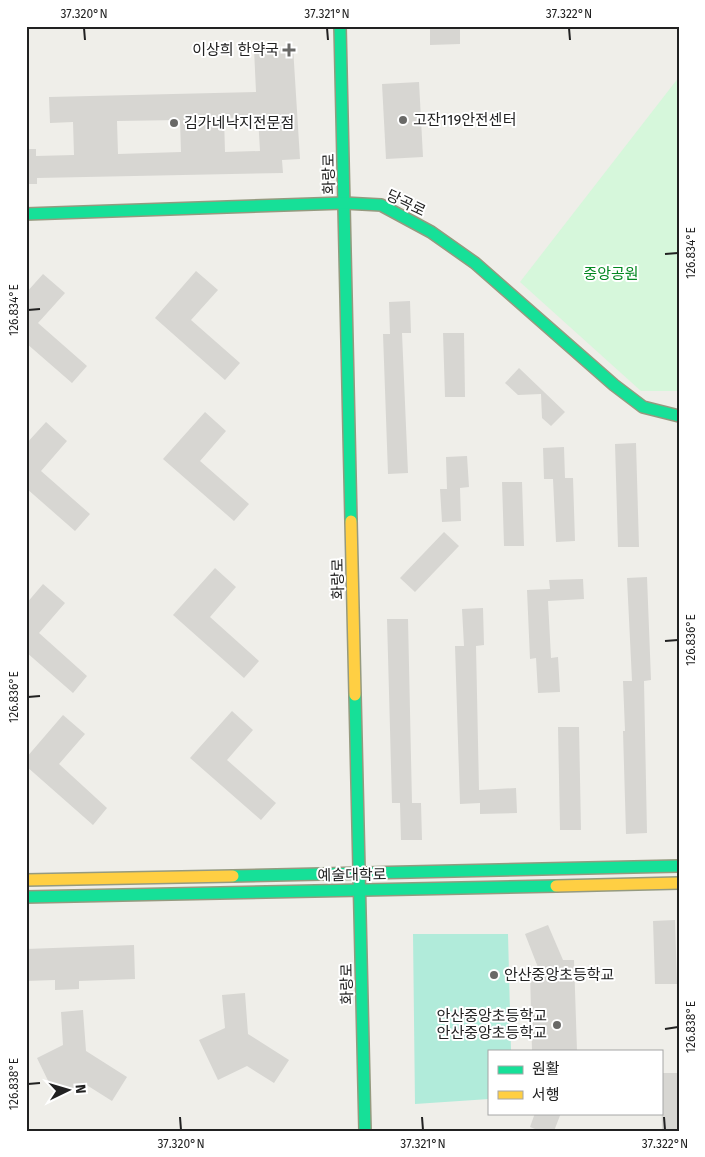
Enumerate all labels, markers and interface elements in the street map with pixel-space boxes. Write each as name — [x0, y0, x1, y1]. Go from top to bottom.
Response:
text: 37.320°N — [60, 7, 108, 21]
text: 37.321°N — [304, 7, 350, 21]
text: 37.322°N — [546, 7, 592, 21]
place label: 이상희 한약국 — [192, 41, 279, 59]
marker: 이상희 한약국 — [283, 44, 295, 56]
place label: 고잔119안전센터 — [413, 111, 516, 129]
place label: 김가네낙지전문점 — [184, 114, 294, 132]
marker: 고잔119안전센터 — [397, 114, 409, 126]
marker: 김가네낙지전문점 — [168, 117, 180, 129]
street label: 화랑로 — [320, 153, 338, 195]
street label: 당곡로 — [383, 186, 429, 220]
text: 126.834°E — [684, 227, 698, 279]
park label: 중앙공원 — [583, 265, 639, 283]
text: 126.834°E — [7, 284, 21, 336]
street label: 화랑로 — [329, 558, 347, 600]
text: 126.836°E — [684, 614, 698, 666]
text: 126.836°E — [7, 671, 21, 723]
street label: 예술대학로 — [317, 865, 387, 885]
street label: 화랑로 — [338, 963, 356, 1005]
place label: 안산중앙초등학교 — [504, 966, 614, 984]
marker: 안산중앙초등학교 — [488, 969, 500, 981]
text: 126.838°E — [684, 1001, 698, 1053]
place label: 안산중앙초등학교 안산중앙초등학교 — [437, 1007, 547, 1042]
marker: 안산중앙초등학교 안산중앙초등학교 — [551, 1019, 563, 1031]
legend — [488, 1050, 662, 1114]
text: 126.838°E — [7, 1058, 21, 1110]
text: 원활 — [532, 1060, 560, 1078]
north arrow — [42, 1064, 92, 1114]
text: N — [72, 1084, 89, 1094]
text: 서행 — [532, 1086, 560, 1104]
text: 37.320°N — [157, 1137, 205, 1151]
text: 37.321°N — [400, 1137, 446, 1151]
text: 37.322°N — [642, 1137, 688, 1151]

